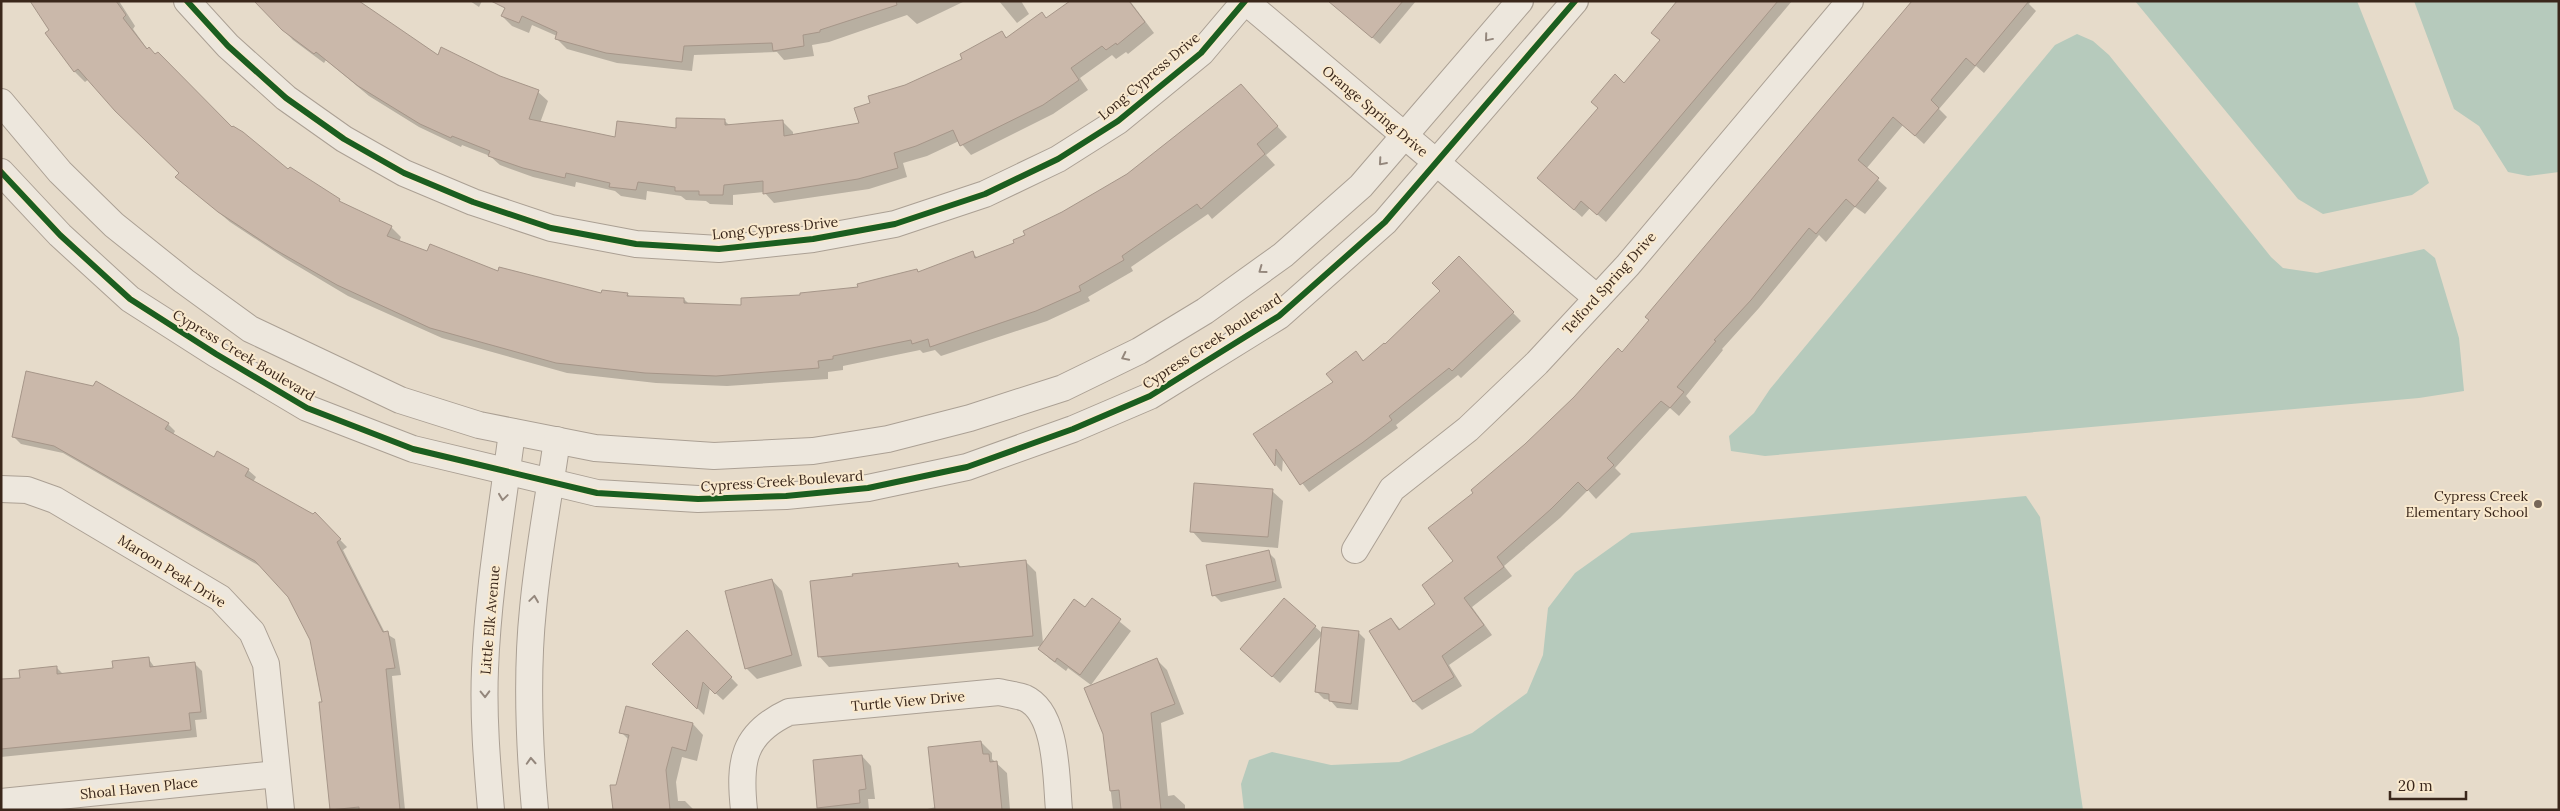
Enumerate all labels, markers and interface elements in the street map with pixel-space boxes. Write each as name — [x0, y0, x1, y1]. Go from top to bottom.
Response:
street label: Long Cypress Drive — [1095, 28, 1204, 124]
one-way arrow — [1485, 33, 1494, 42]
street label: Orange Spring Drive — [1318, 61, 1432, 161]
one-way arrow — [1379, 156, 1388, 165]
street label: Long Cypress Drive — [711, 212, 839, 244]
street label: Telford Spring Drive — [1558, 228, 1660, 338]
one-way arrow — [1258, 264, 1268, 273]
street label: Cypress Creek Boulevard — [1139, 289, 1285, 393]
street label: Cypress Creek Boulevard — [170, 305, 318, 405]
one-way arrow — [1121, 351, 1130, 362]
street label: Cypress Creek Boulevard — [700, 466, 864, 496]
place label: Cypress Creek Elementary School — [2405, 487, 2528, 521]
one-way arrow — [498, 494, 509, 502]
marker: Cypress Creek Elementary School — [2532, 498, 2544, 510]
street label: Maroon Peak Drive — [115, 531, 230, 612]
street label: Little Elk Avenue — [476, 564, 504, 675]
one-way arrow — [528, 595, 539, 603]
street label: Turtle View Drive — [850, 687, 966, 715]
one-way arrow — [480, 690, 490, 698]
one-way arrow — [525, 757, 536, 765]
scale bar — [2390, 768, 2466, 800]
street label: Shoal Haven Place — [79, 773, 199, 803]
text: 20 m — [2398, 776, 2433, 795]

